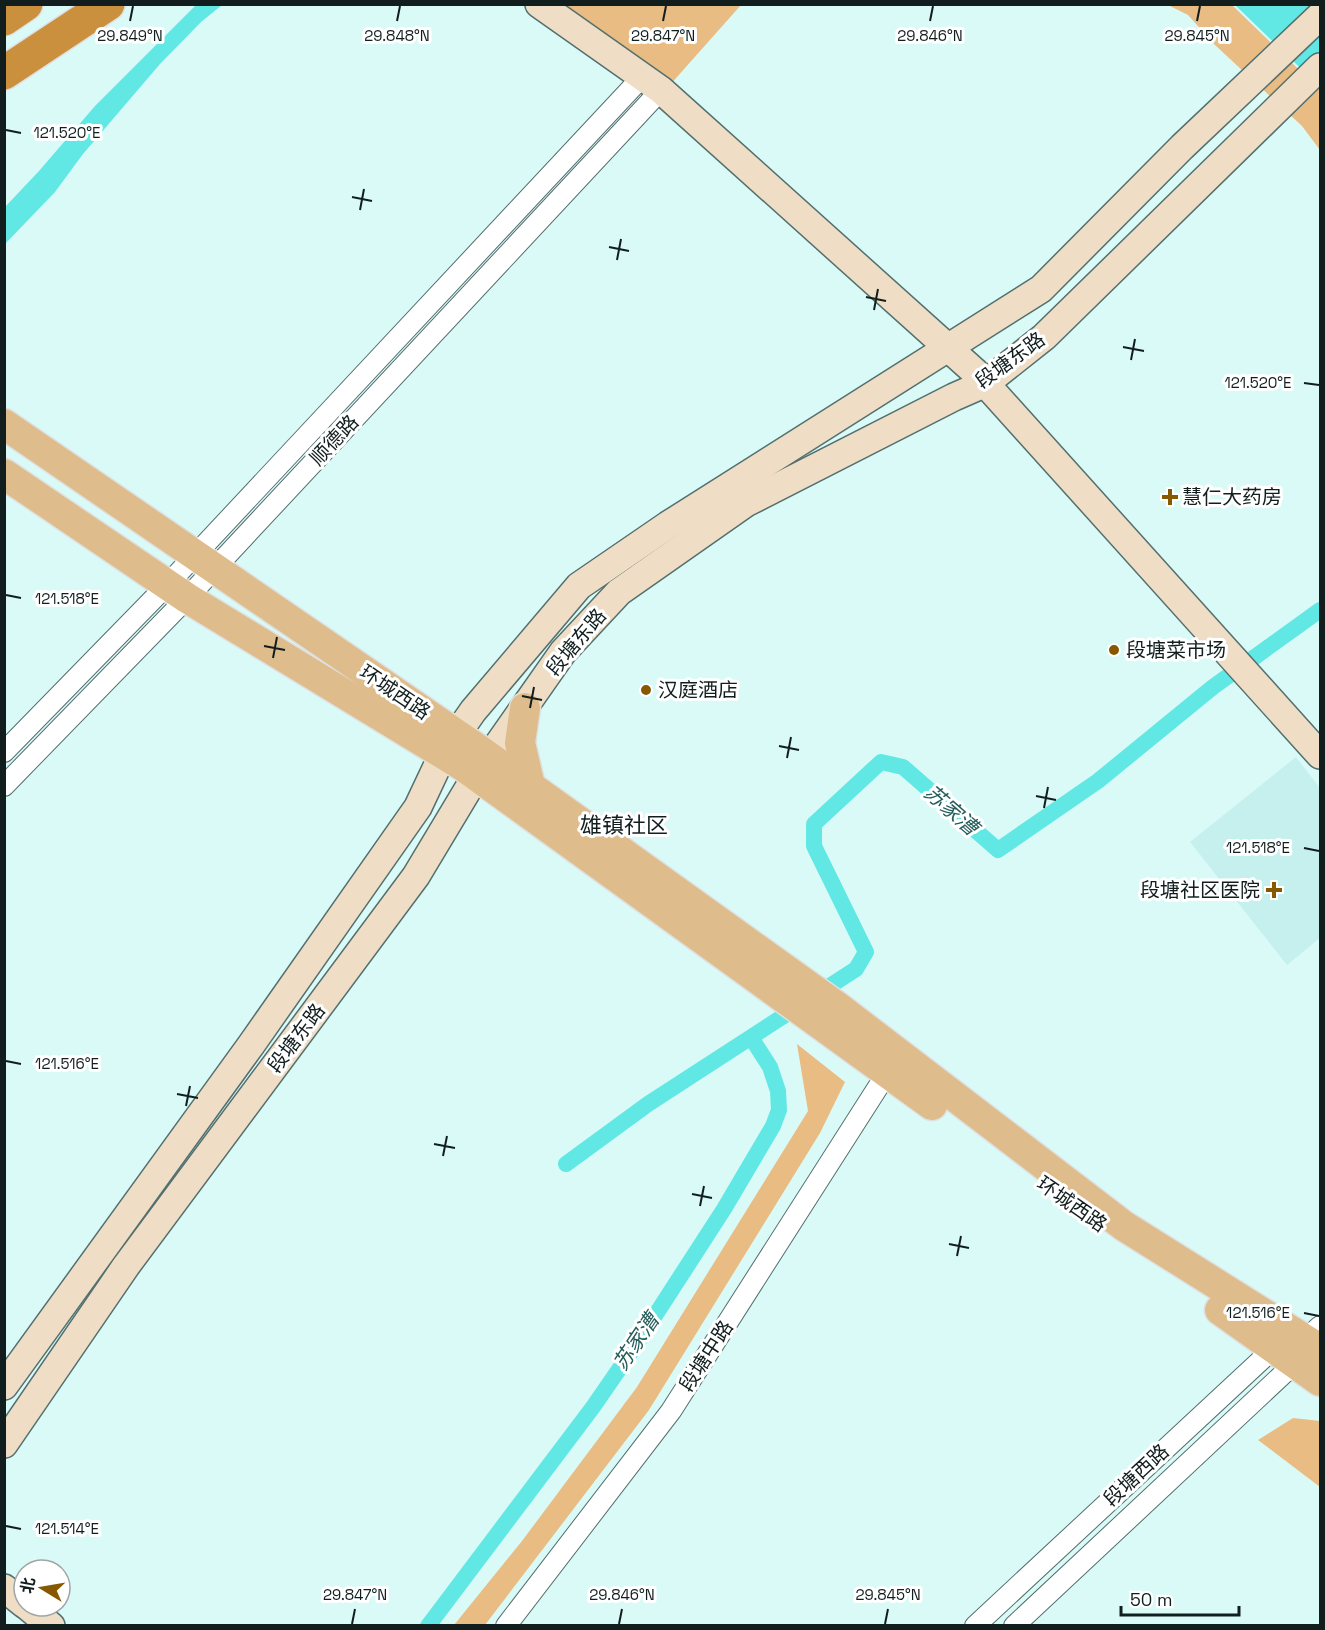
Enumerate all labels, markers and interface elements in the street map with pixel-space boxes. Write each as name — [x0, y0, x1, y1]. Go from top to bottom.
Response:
text: 29.849°N — [97, 26, 163, 45]
text: 29.848°N — [364, 26, 430, 45]
text: 29.847°N — [631, 26, 695, 45]
text: 29.846°N — [897, 26, 963, 45]
text: 29.845°N — [1164, 26, 1230, 45]
text: 121.520°E — [33, 123, 101, 142]
street label: 段塘东路 — [970, 326, 1050, 394]
text: 121.520°E — [1224, 373, 1292, 392]
street label: 顺德路 — [304, 409, 364, 471]
place label: 慧仁大药房 — [1182, 484, 1282, 510]
marker: 慧仁大药房 — [1163, 490, 1177, 504]
text: 121.518°E — [35, 589, 99, 608]
street label: 段塘东路 — [540, 603, 612, 681]
place label: 段塘菜市场 — [1126, 637, 1226, 663]
marker: 段塘菜市场 — [1107, 643, 1121, 657]
street label: 环城西路 — [355, 659, 435, 725]
place label: 汉庭酒店 — [658, 677, 738, 703]
marker: 汉庭酒店 — [639, 683, 653, 697]
water label: 苏家漕 — [919, 779, 987, 843]
district label: 雄镇社区 — [580, 811, 668, 839]
text: 121.518°E — [1226, 838, 1290, 857]
place label: 段塘社区医院 — [1140, 877, 1260, 903]
marker: 段塘社区医院 — [1265, 881, 1283, 899]
street label: 段塘东路 — [262, 998, 330, 1078]
text: 121.516°E — [35, 1054, 99, 1073]
street label: 环城西路 — [1032, 1170, 1112, 1238]
text: 121.516°E — [1226, 1303, 1290, 1322]
water label: 苏家漕 — [607, 1305, 667, 1375]
street label: 段塘中路 — [673, 1315, 739, 1397]
street label: 段塘西路 — [1098, 1438, 1174, 1512]
text: 121.514°E — [35, 1519, 99, 1538]
north arrow — [12, 1558, 72, 1618]
text: 北 — [16, 1575, 40, 1595]
scale bar — [1121, 1579, 1240, 1617]
text: 29.847°N — [323, 1585, 387, 1604]
text: 29.846°N — [589, 1585, 655, 1604]
text: 29.845°N — [855, 1585, 921, 1604]
text: 50 m — [1130, 1588, 1172, 1611]

